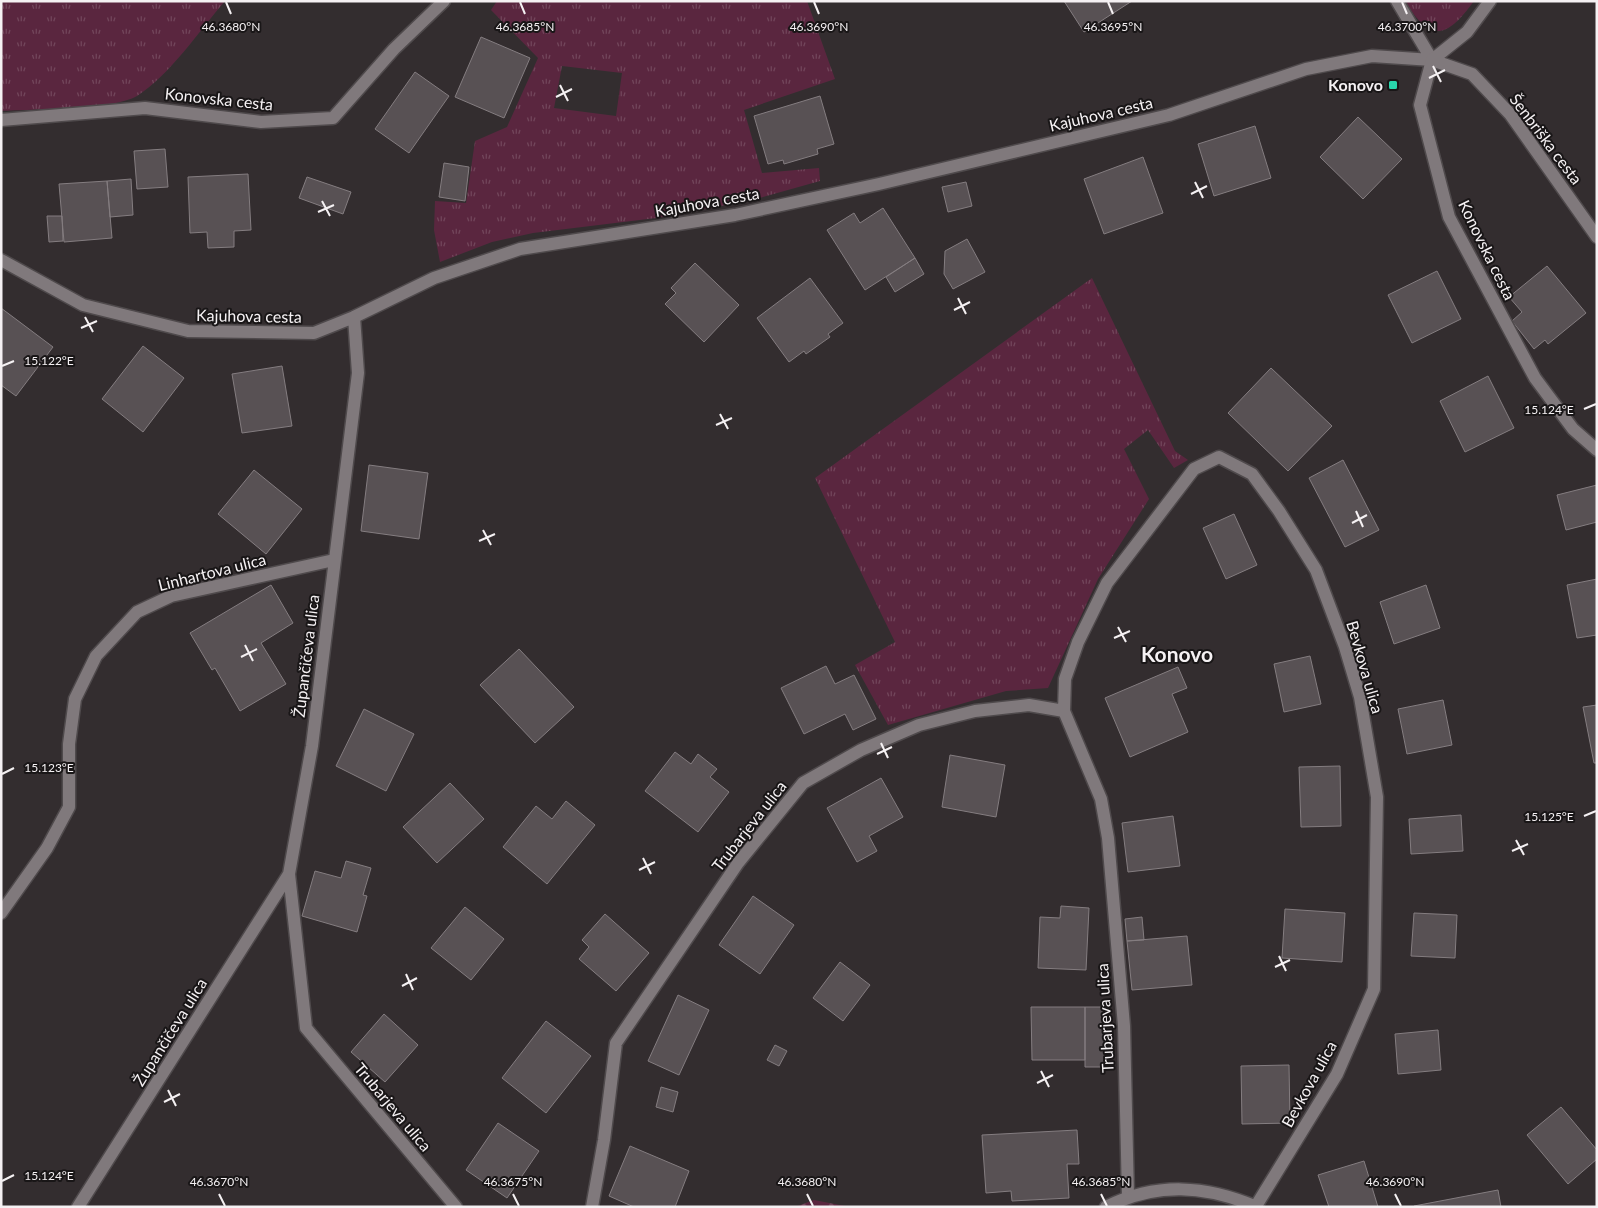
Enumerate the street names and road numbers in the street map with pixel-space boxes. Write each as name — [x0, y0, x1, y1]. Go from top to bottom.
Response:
street label: Konovska cesta — [164, 83, 274, 114]
street label: Šenbriška cesta — [1506, 90, 1587, 188]
street label: Kajuhova cesta — [1047, 92, 1155, 135]
street label: Kajuhova cesta — [653, 183, 761, 220]
street label: Konovska cesta — [1455, 197, 1520, 303]
street label: Kajuhova cesta — [196, 305, 302, 326]
street label: Linhartova ulica — [156, 549, 268, 594]
street label: Župančičeva ulica — [289, 593, 322, 718]
street label: Bevkova ulica — [1343, 618, 1388, 715]
street label: Trubarjeva ulica — [707, 777, 790, 875]
street label: Trubarjeva ulica — [1092, 963, 1117, 1073]
street label: Župančičeva ulica — [129, 974, 210, 1089]
street label: Bevkova ulica — [1277, 1037, 1340, 1130]
street label: Trubarjeva ulica — [351, 1059, 436, 1155]

